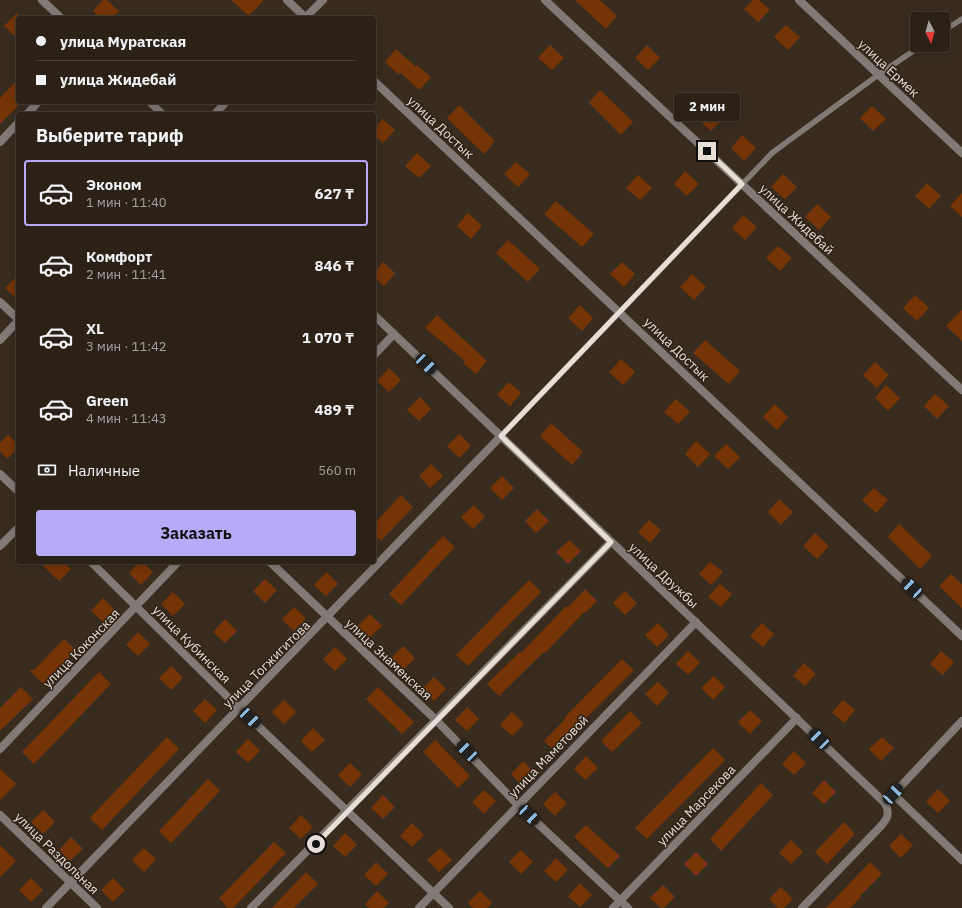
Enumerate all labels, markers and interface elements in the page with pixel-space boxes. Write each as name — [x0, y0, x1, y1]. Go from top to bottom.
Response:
north arrow — [910, 12, 950, 52]
map controls — [910, 12, 950, 52]
text: улица Муратская — [60, 32, 186, 51]
street label: улица Ермек — [855, 36, 923, 101]
text: улица Жидебай — [60, 70, 176, 89]
street label: улица Достык — [404, 92, 478, 163]
callout: 2 мин — [674, 93, 740, 121]
text: 2 мин — [689, 98, 725, 115]
text: Выберите тариф — [36, 124, 183, 147]
route end — [698, 142, 716, 160]
icon: car — [38, 175, 74, 211]
text: Эконом — [86, 175, 142, 194]
street label: улица Жидебай — [756, 180, 838, 258]
text: 627 ₸ — [314, 184, 354, 203]
text: 1 мин · 11:40 — [86, 194, 167, 211]
icon: car — [38, 247, 74, 283]
text: Комфорт — [86, 247, 152, 266]
text: 846 ₸ — [314, 256, 354, 275]
text: 2 мин · 11:41 — [86, 266, 167, 283]
street label: улица Достык — [640, 314, 713, 385]
icon: car — [38, 319, 74, 355]
text: XL — [86, 319, 104, 338]
text: 1 070 ₸ — [302, 328, 354, 347]
text: 3 мин · 11:42 — [86, 338, 167, 355]
car — [413, 351, 439, 377]
icon: car — [38, 391, 74, 427]
text: Green — [86, 391, 129, 410]
text: 489 ₸ — [314, 400, 354, 419]
text: 4 мин · 11:43 — [86, 410, 167, 427]
icon: cash — [36, 459, 58, 481]
text: Наличные — [68, 461, 140, 480]
text: 560 m — [318, 462, 356, 479]
button: Заказать — [36, 510, 356, 556]
street label: улица Дружбы — [625, 539, 702, 612]
car — [899, 575, 925, 601]
street label: улица Кубинская — [149, 602, 234, 687]
street label: улица Коконская — [39, 605, 124, 692]
street label: улица Знаменская — [342, 615, 436, 704]
street label: улица Тогжигитова — [219, 617, 314, 712]
car — [237, 705, 263, 731]
street label: улица Маметовой — [505, 712, 592, 801]
car — [806, 726, 832, 752]
car — [454, 738, 480, 764]
street label: улица Марсекова — [653, 761, 739, 849]
car — [880, 781, 906, 807]
car — [516, 802, 542, 828]
street label: улица Раздольная — [11, 809, 102, 898]
route start — [307, 835, 325, 853]

